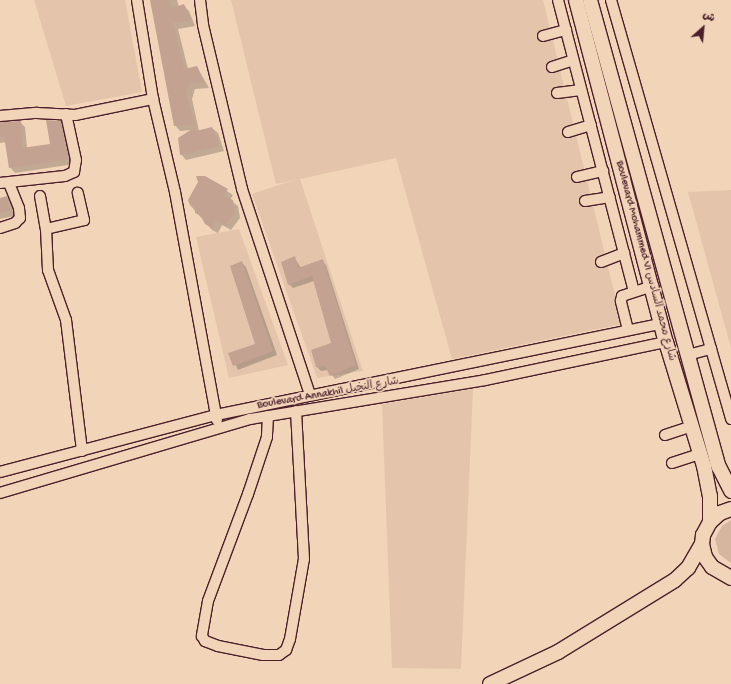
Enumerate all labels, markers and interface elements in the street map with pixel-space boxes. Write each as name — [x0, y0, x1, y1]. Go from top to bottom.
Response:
north arrow — [683, 8, 723, 48]
text: ش — [700, 9, 717, 25]
street label: Boulevard Mohammed VI شارع محمد السادس — [612, 159, 678, 363]
street label: Boulevard Annakhil شارع النخيل — [256, 375, 400, 413]

